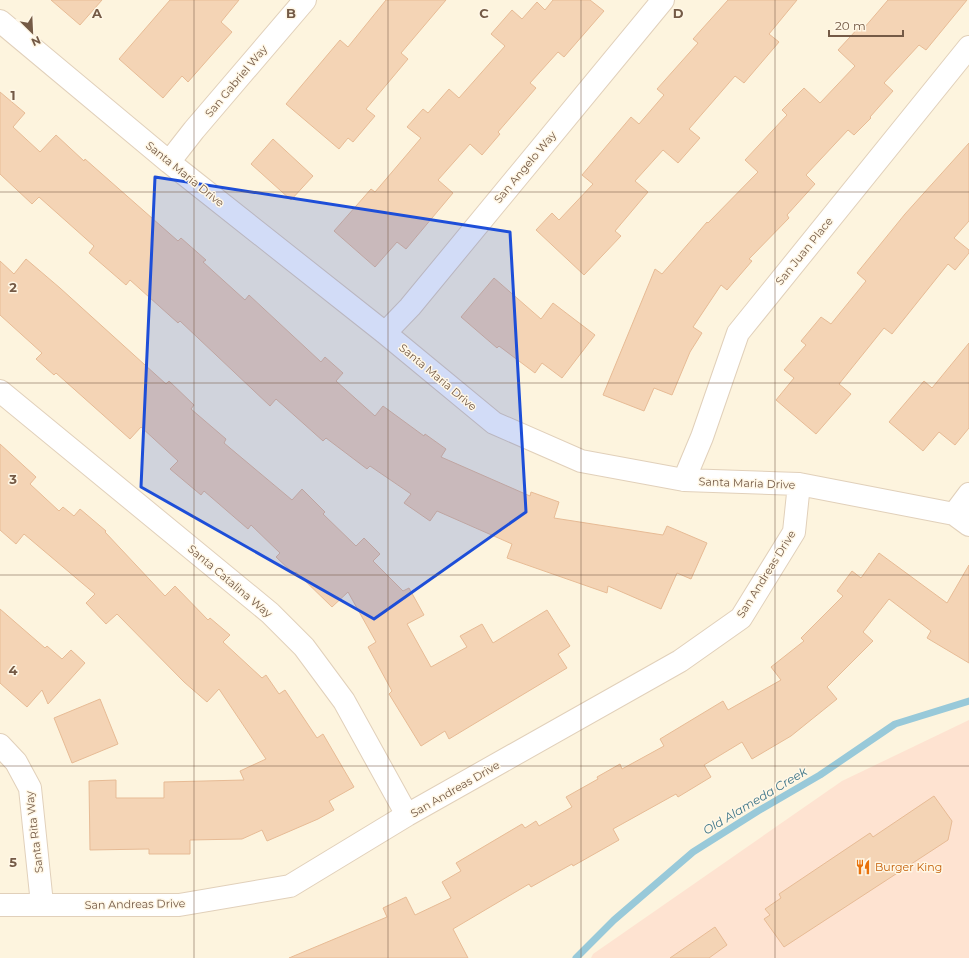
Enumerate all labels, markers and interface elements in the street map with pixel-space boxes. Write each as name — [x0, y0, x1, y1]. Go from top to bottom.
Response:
text: A — [91, 5, 103, 21]
text: B — [286, 5, 296, 21]
text: C — [479, 5, 489, 21]
text: D — [673, 5, 684, 21]
north arrow — [12, 12, 52, 52]
scale bar — [829, 12, 903, 38]
text: 20 m — [835, 18, 866, 33]
text: N — [29, 33, 43, 49]
street label: San Gabriel Way — [202, 42, 270, 120]
text: 1 — [10, 87, 16, 103]
street label: San Angelo Way — [491, 128, 559, 206]
street label: Santa Maria Drive — [143, 138, 227, 210]
street label: San Juan Place — [772, 214, 836, 288]
text: 2 — [9, 279, 17, 295]
street label: Santa Maria Drive — [396, 341, 480, 414]
text: 3 — [8, 471, 17, 487]
street label: Santa Maria Drive — [698, 474, 796, 492]
street label: San Andreas Drive — [733, 527, 799, 620]
street label: Santa Catalina Way — [185, 542, 275, 620]
text: 4 — [9, 662, 18, 678]
street label: San Andreas Drive — [408, 758, 502, 820]
water label: Old Alameda Creek — [700, 763, 810, 838]
street label: Santa Rita Way — [22, 790, 46, 874]
text: 5 — [9, 854, 17, 870]
restaurant icon: Burger King — [854, 858, 872, 876]
place label: Burger King — [875, 860, 942, 874]
street label: San Andreas Drive — [85, 896, 186, 912]

